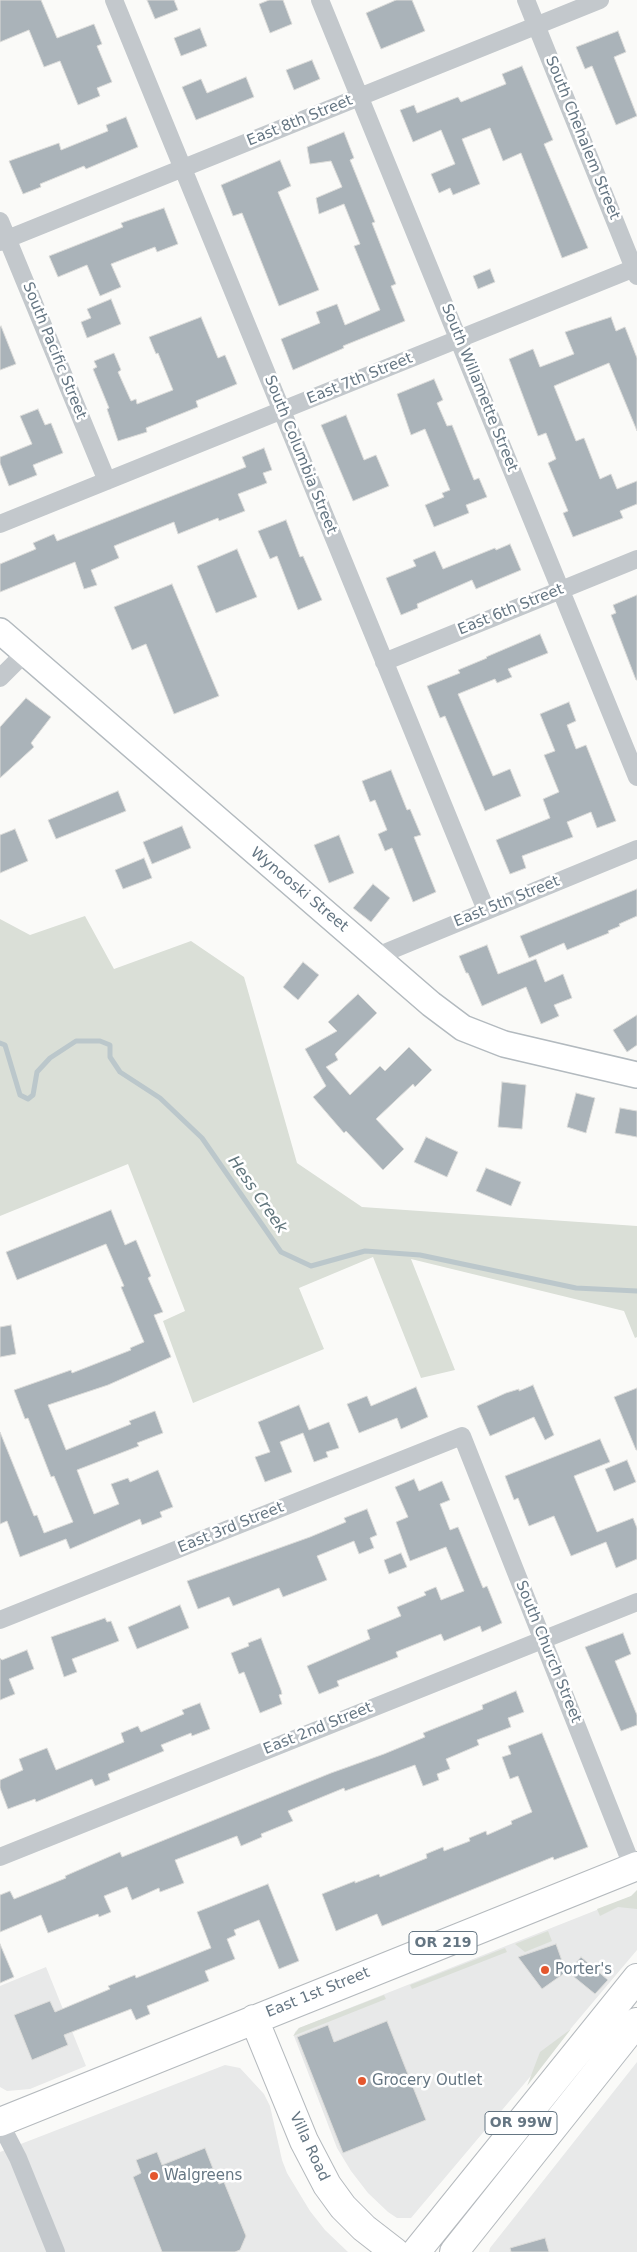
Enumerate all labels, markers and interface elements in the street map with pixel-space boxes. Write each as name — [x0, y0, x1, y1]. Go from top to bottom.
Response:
street label: South Chehalem Street — [541, 54, 623, 222]
street label: East 8th Street — [245, 92, 355, 150]
street label: South Pacific Street — [18, 280, 90, 422]
street label: South Willamette Street — [437, 301, 521, 475]
street label: East 7th Street — [305, 350, 415, 408]
street label: South Columbia Street — [260, 373, 340, 537]
street label: East 6th Street — [456, 581, 566, 639]
street label: Wynooski Street — [246, 844, 352, 936]
street label: East 5th Street — [452, 873, 562, 931]
water label: Hess Creek — [223, 1152, 291, 1238]
street label: East 3rd Street — [175, 1499, 287, 1557]
street label: South Church Street — [511, 1578, 585, 1726]
street label: East 2nd Street — [261, 1699, 375, 1759]
road number: OR 219 — [409, 1932, 477, 1955]
place label: Porter's — [555, 1961, 612, 1979]
street label: East 1st Street — [263, 1964, 373, 2022]
marker: Porter's — [539, 1964, 551, 1976]
place label: Grocery Outlet — [372, 2072, 482, 2090]
marker: Grocery Outlet — [356, 2075, 368, 2087]
street label: Villa Road — [285, 2110, 333, 2184]
road number: OR 99W — [485, 2112, 557, 2134]
place label: Walgreens — [164, 2167, 242, 2185]
marker: Walgreens — [148, 2170, 160, 2182]

